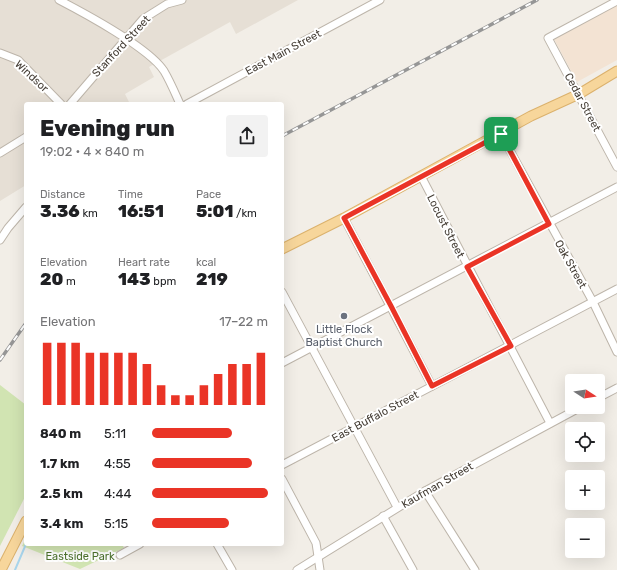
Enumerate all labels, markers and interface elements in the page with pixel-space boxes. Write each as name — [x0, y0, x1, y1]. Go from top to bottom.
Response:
street label: Stanford Street — [90, 12, 154, 80]
street label: East Main Street — [243, 27, 324, 78]
street label: Windsor — [12, 58, 52, 96]
street label: Cedar Street — [562, 71, 604, 134]
text: Evening run — [40, 115, 175, 142]
button: share — [226, 115, 268, 157]
pin — [484, 117, 518, 151]
icon: arrive — [490, 123, 512, 145]
text: 19:02 · 4 × 840 m — [40, 144, 144, 159]
text: Distance — [40, 188, 85, 201]
text: Time — [118, 188, 143, 201]
text: Pace — [196, 188, 221, 201]
street label: Locust Street — [424, 192, 467, 261]
text: 3.36 — [40, 201, 80, 221]
text: 16:51 — [118, 201, 164, 221]
text: 5:01 — [196, 201, 233, 221]
text: km — [80, 207, 98, 220]
text: /km — [233, 207, 257, 220]
street label: Oak Street — [552, 238, 590, 291]
text: Elevation — [40, 256, 87, 269]
text: Heart rate — [118, 256, 170, 269]
text: kcal — [196, 256, 216, 269]
text: 20 — [40, 269, 63, 289]
text: 143 — [118, 269, 151, 289]
text: 219 — [196, 269, 228, 289]
text: m — [63, 275, 76, 288]
text: bpm — [151, 275, 176, 288]
marker: Little Flock Baptist Church — [339, 311, 349, 321]
text: Elevation — [40, 314, 96, 329]
text: 17–22 m — [219, 314, 268, 329]
place label: Little Flock Baptist Church — [306, 323, 382, 349]
north arrow — [565, 374, 605, 414]
map controls — [565, 374, 605, 558]
street label: East Buffalo Street — [330, 388, 421, 445]
button: locate — [565, 422, 605, 462]
text: 840 m — [40, 426, 81, 441]
text: 5:11 — [104, 426, 126, 441]
text: 1.7 km — [40, 456, 80, 471]
text: 4:55 — [104, 456, 131, 471]
street label: Kaufman Street — [399, 459, 476, 511]
button: + — [565, 470, 605, 510]
text: 2.5 km — [40, 486, 83, 501]
text: 4:44 — [104, 486, 132, 501]
text: 3.4 km — [40, 516, 83, 531]
text: 5:15 — [104, 516, 128, 531]
button: − — [565, 518, 605, 558]
park label: Eastside Park — [45, 550, 115, 563]

